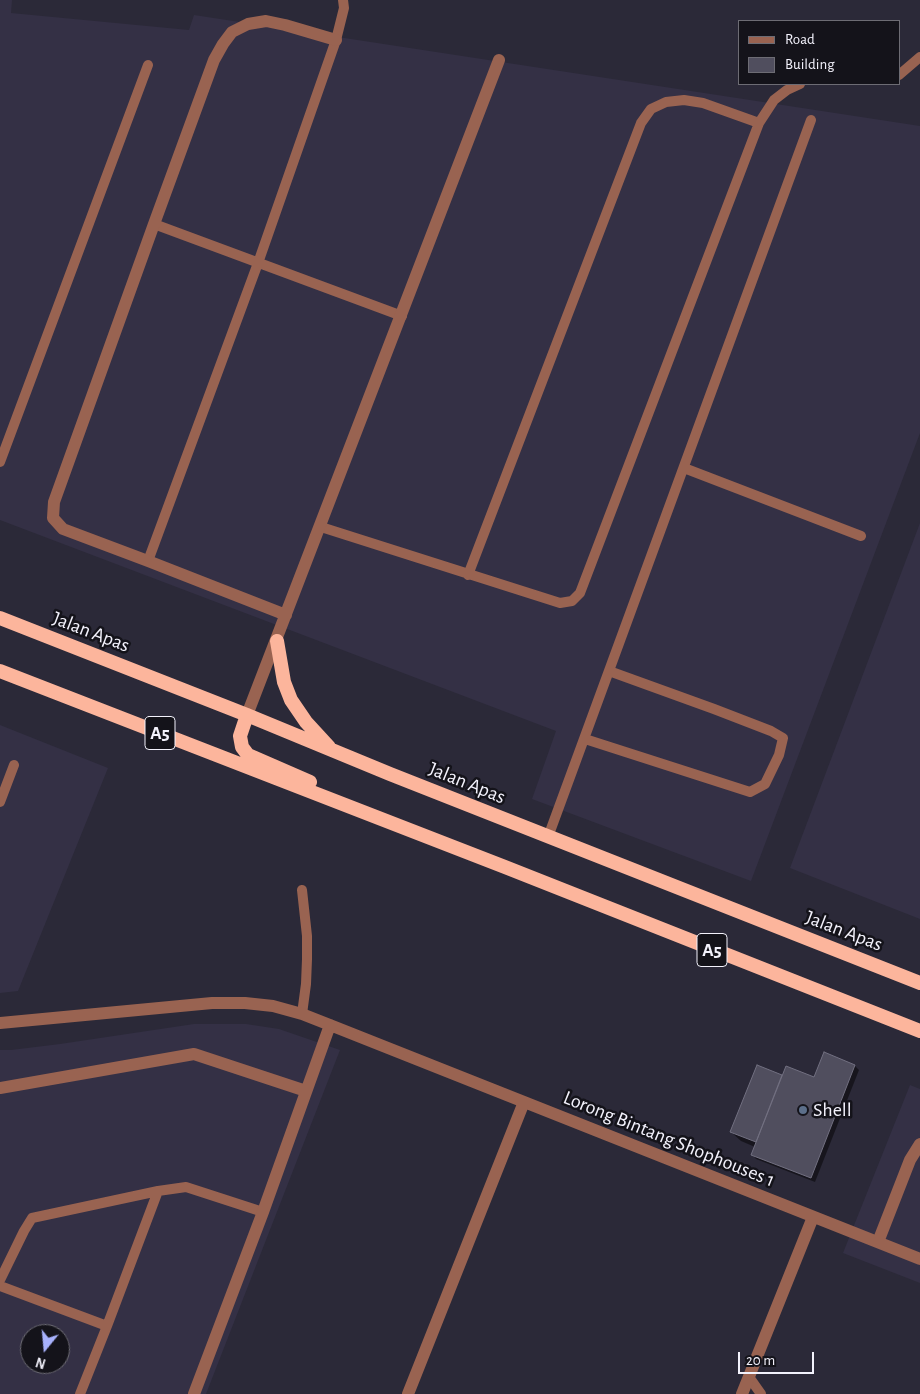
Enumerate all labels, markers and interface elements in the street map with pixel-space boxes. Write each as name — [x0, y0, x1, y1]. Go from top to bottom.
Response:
legend — [738, 20, 900, 85]
text: Road — [785, 32, 815, 47]
text: Building — [785, 57, 835, 72]
street label: Jalan Apas — [49, 606, 133, 658]
road number: A5 — [145, 716, 175, 750]
street label: Jalan Apas — [425, 757, 509, 809]
street label: Jalan Apas — [802, 905, 886, 957]
road number: A5 — [697, 934, 727, 966]
street label: Lorong Bintang Shophouses 1 — [560, 1086, 778, 1192]
place label: Shell — [813, 1098, 852, 1122]
marker: Shell — [797, 1104, 809, 1116]
north arrow — [20, 1324, 70, 1374]
scale bar — [740, 1342, 816, 1374]
text: 20 m — [746, 1353, 775, 1368]
text: N — [34, 1354, 48, 1371]

